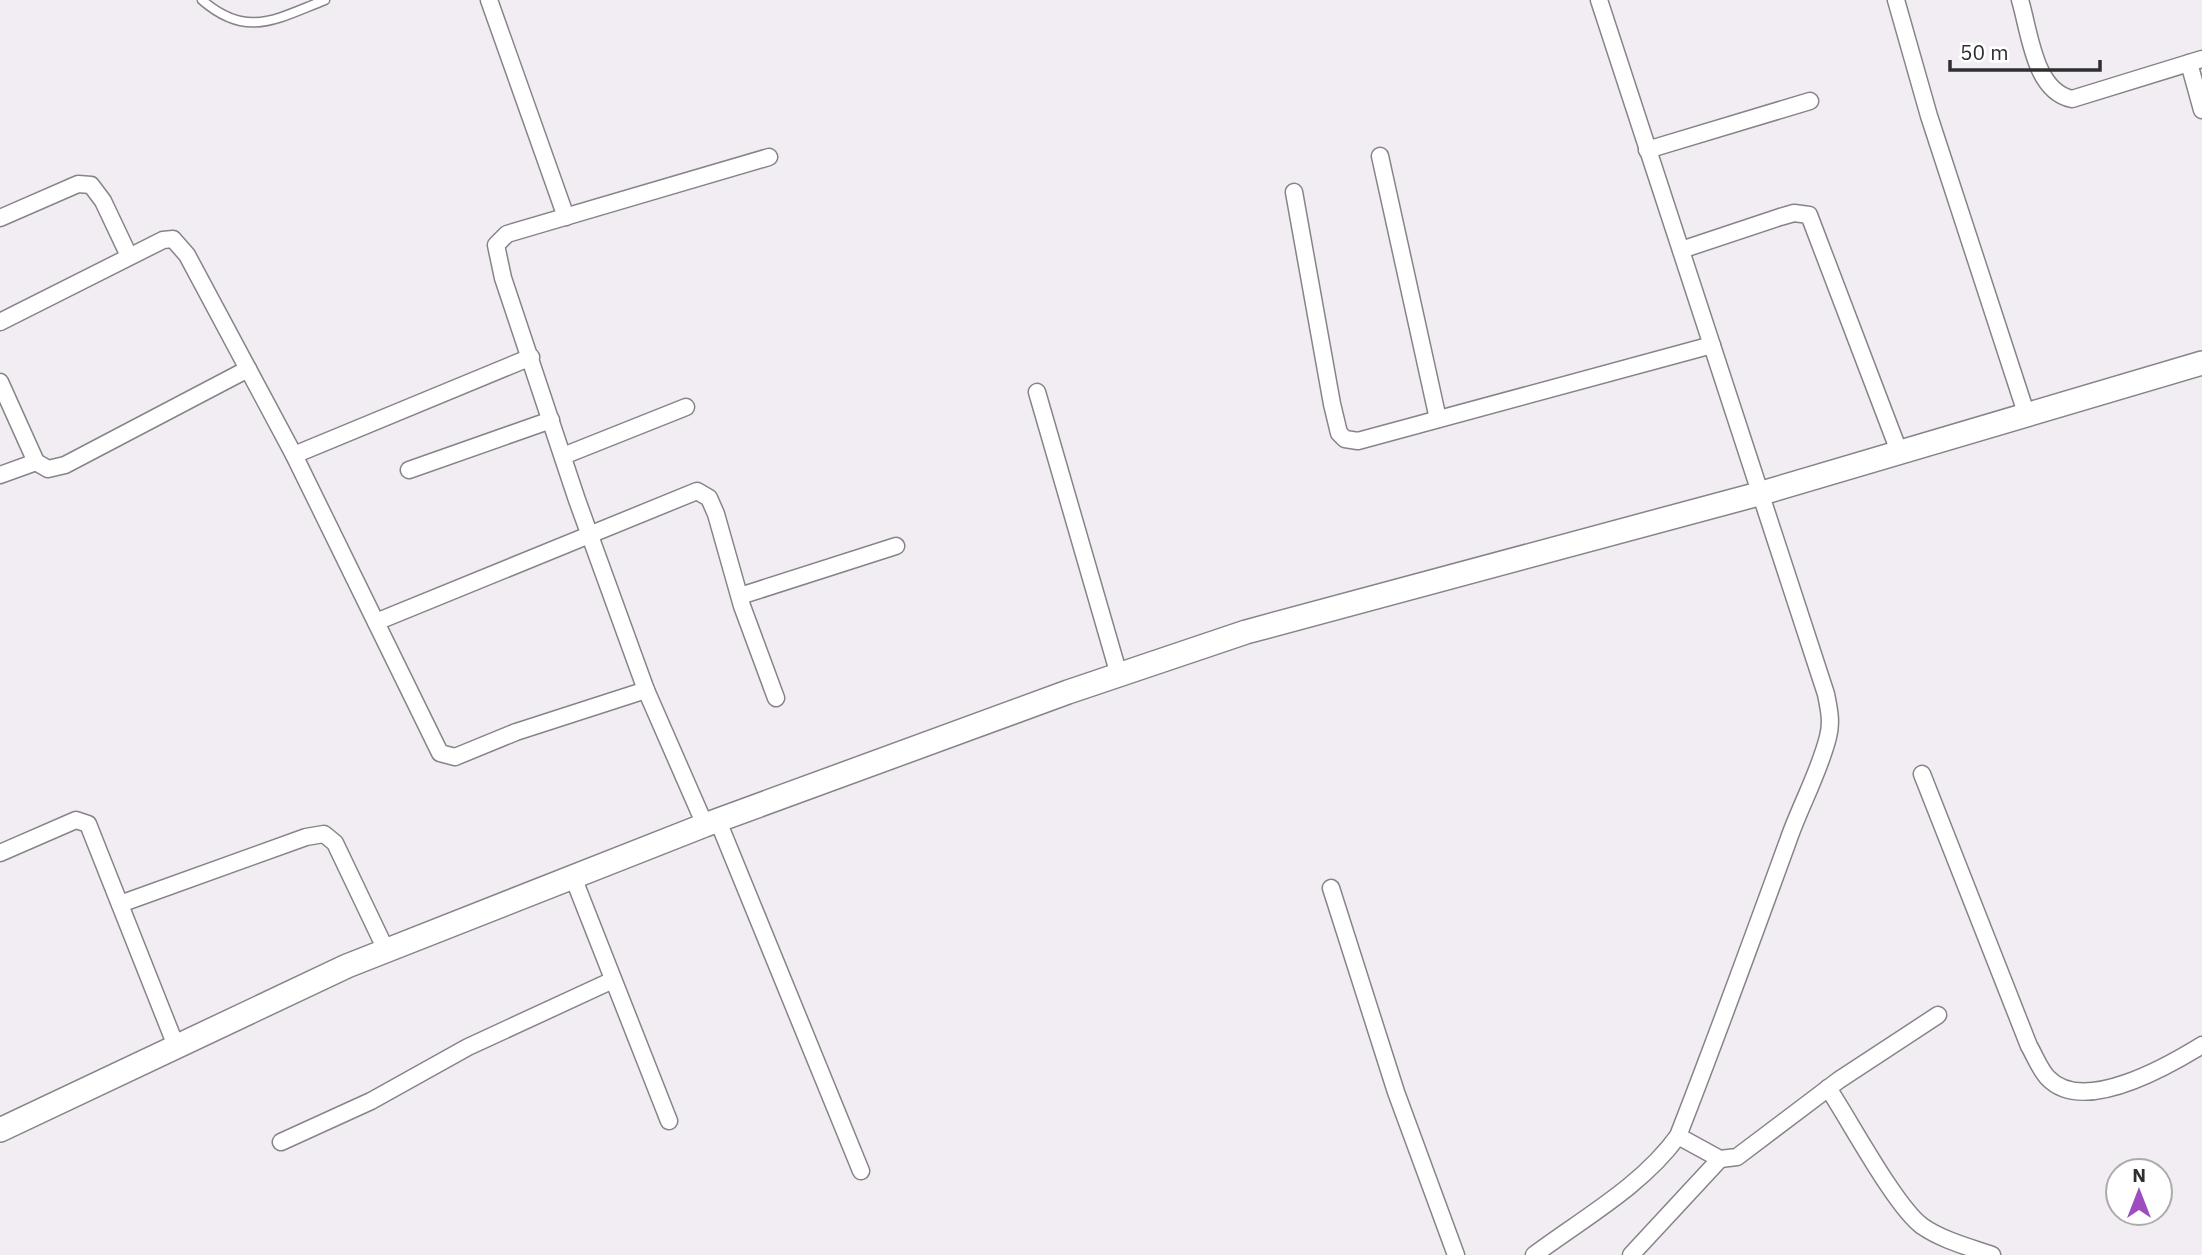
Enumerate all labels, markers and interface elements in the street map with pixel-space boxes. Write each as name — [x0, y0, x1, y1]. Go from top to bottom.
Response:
scale bar — [1950, 28, 2100, 72]
text: 50 m — [1960, 38, 2009, 66]
north arrow — [2104, 1157, 2174, 1227]
text: N — [2132, 1163, 2146, 1187]

